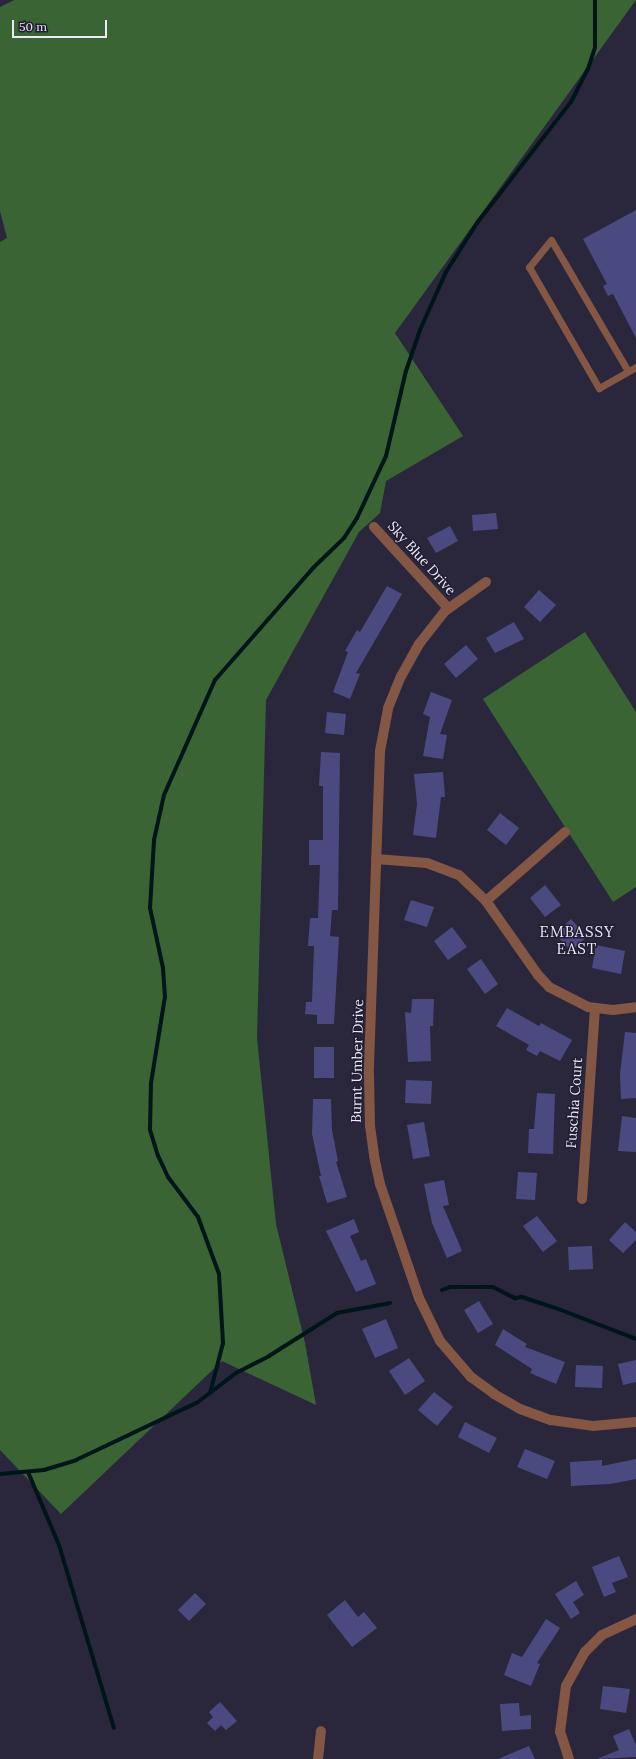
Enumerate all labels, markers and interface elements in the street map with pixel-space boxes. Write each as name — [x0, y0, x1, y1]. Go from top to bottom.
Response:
scale bar — [14, 12, 109, 38]
text: 50 m — [19, 19, 47, 34]
street label: Sky Blue Drive — [384, 518, 460, 598]
district label: EMBASSY EAST — [540, 922, 614, 957]
street label: Burnt Umber Drive — [348, 999, 366, 1123]
street label: Fuschia Court — [562, 1057, 586, 1149]

